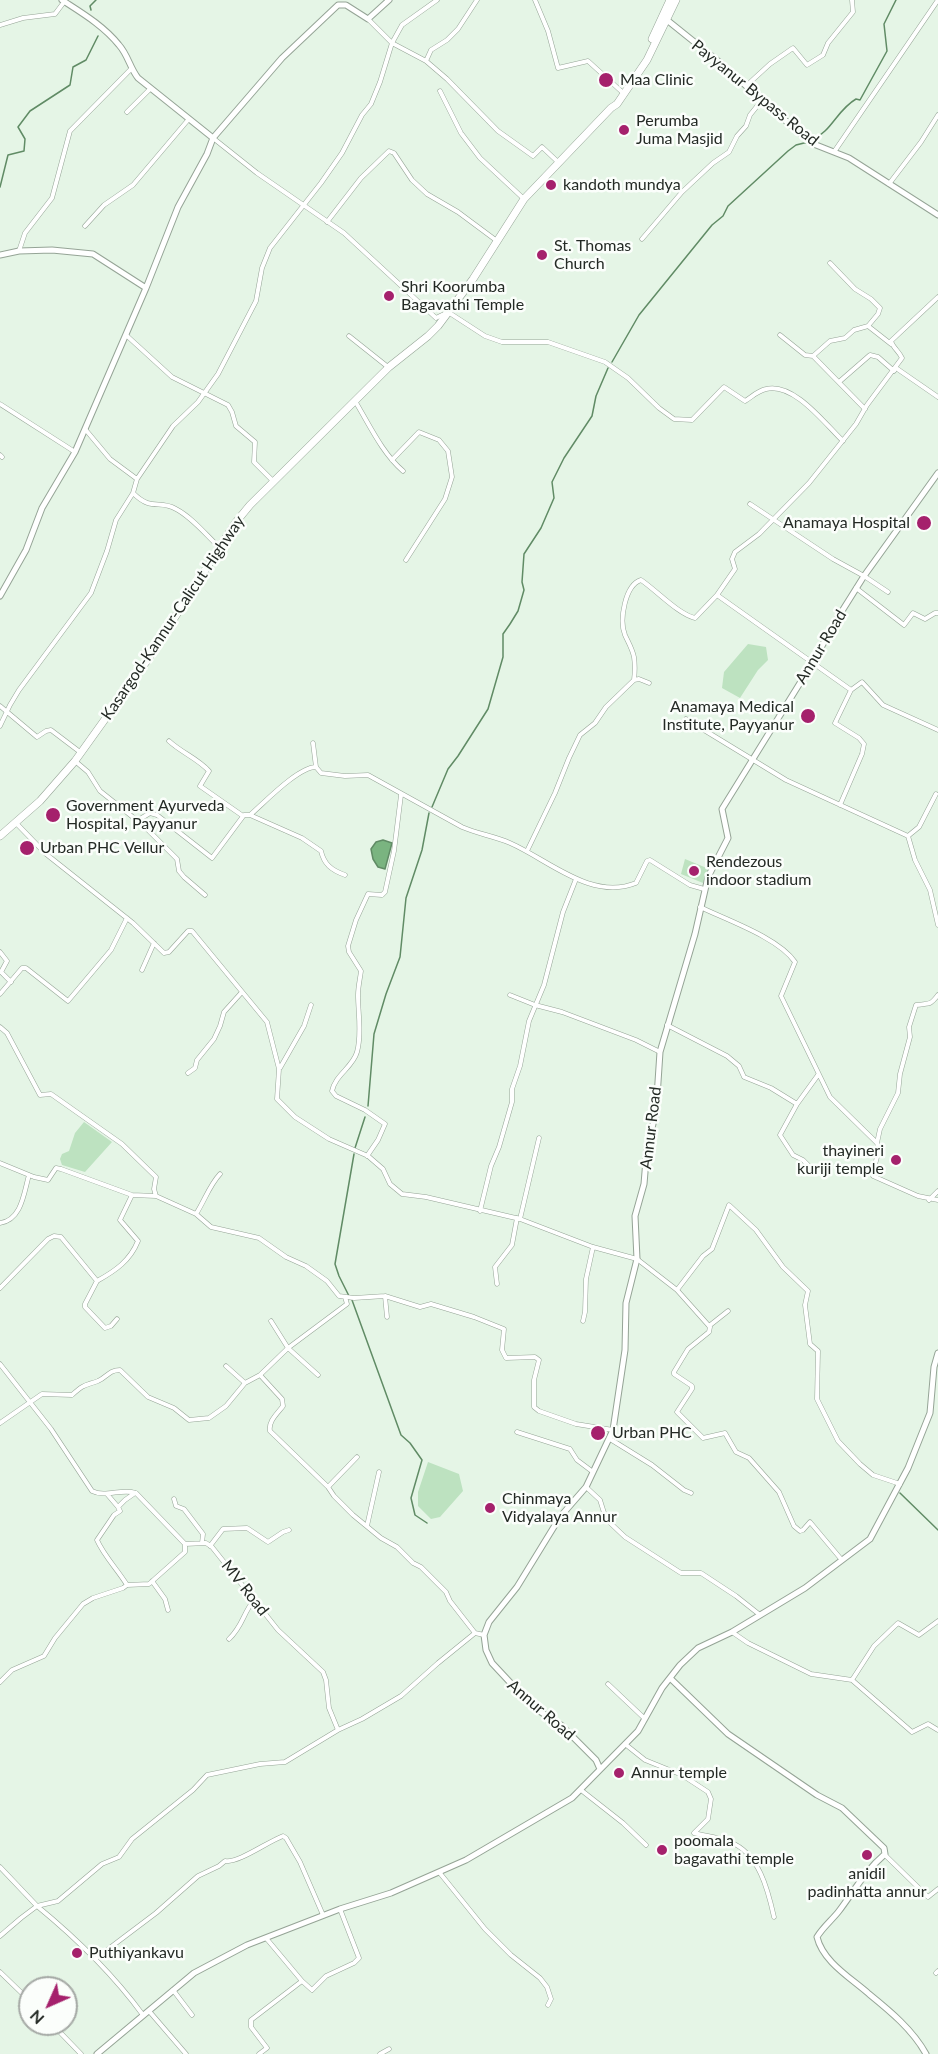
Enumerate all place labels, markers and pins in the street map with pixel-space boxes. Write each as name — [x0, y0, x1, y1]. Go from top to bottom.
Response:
place label: Maa Clinic — [620, 70, 693, 90]
marker: Maa Clinic — [597, 71, 615, 89]
place label: Perumba Juma Masjid — [636, 111, 723, 149]
marker: Perumba Juma Masjid — [617, 123, 631, 137]
place label: kandoth mundya — [563, 175, 681, 195]
marker: kandoth mundya — [544, 178, 558, 192]
place label: St. Thomas Church — [554, 236, 631, 274]
marker: St. Thomas Church — [535, 248, 549, 262]
place label: Shri Koorumba Bagavathi Temple — [401, 277, 524, 315]
marker: Shri Koorumba Bagavathi Temple — [382, 289, 396, 303]
place label: Anamaya Hospital — [783, 513, 910, 533]
marker: Anamaya Hospital — [915, 514, 933, 532]
place label: Anamaya Medical Institute, Payyanur — [662, 697, 794, 735]
marker: Anamaya Medical Institute, Payyanur — [799, 707, 817, 725]
place label: Government Ayurveda Hospital, Payyanur — [66, 796, 224, 834]
marker: Government Ayurveda Hospital, Payyanur — [44, 806, 62, 824]
place label: Urban PHC Vellur — [40, 838, 164, 858]
marker: Urban PHC Vellur — [18, 839, 36, 857]
place label: Rendezous indoor stadium — [706, 852, 811, 890]
marker: Rendezous indoor stadium — [687, 864, 701, 878]
place label: thayineri kuriji temple — [797, 1141, 884, 1179]
marker: thayineri kuriji temple — [889, 1153, 903, 1167]
place label: Urban PHC — [612, 1423, 692, 1443]
marker: Urban PHC — [589, 1424, 607, 1442]
place label: Chinmaya Vidyalaya Annur — [502, 1489, 617, 1527]
marker: Chinmaya Vidyalaya Annur — [483, 1501, 497, 1515]
place label: Annur temple — [631, 1763, 727, 1783]
marker: Annur temple — [612, 1766, 626, 1780]
place label: poomala bagavathi temple — [674, 1831, 794, 1869]
marker: poomala bagavathi temple — [655, 1843, 669, 1857]
marker: anidil padinhatta annur — [860, 1848, 874, 1862]
place label: anidil padinhatta annur — [808, 1864, 926, 1902]
place label: Puthiyankavu — [89, 1943, 184, 1963]
marker: Puthiyankavu — [70, 1946, 84, 1960]

